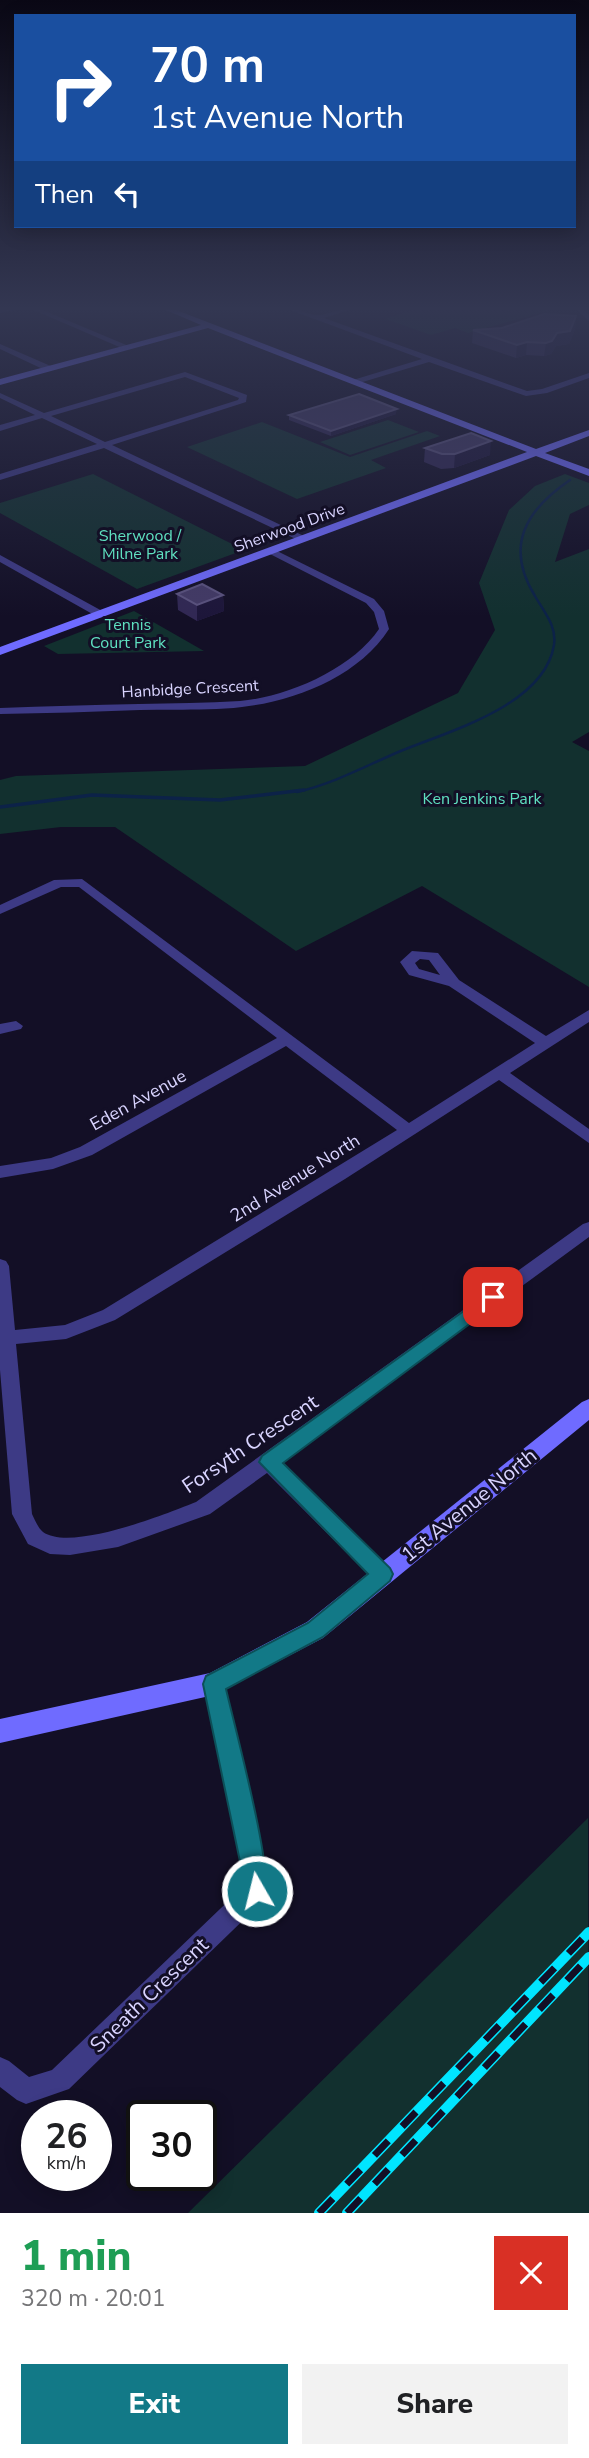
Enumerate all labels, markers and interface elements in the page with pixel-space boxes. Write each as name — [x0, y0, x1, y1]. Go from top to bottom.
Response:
text: 70 m — [150, 32, 265, 99]
icon: right — [35, 42, 126, 133]
text: 1st Avenue North — [150, 96, 404, 139]
icon: left — [108, 175, 146, 213]
text: Then — [35, 177, 94, 212]
street label: Sherwood Drive — [231, 498, 348, 558]
park label: Sherwood / Milne Park — [99, 525, 182, 565]
park label: Tennis Court Park — [90, 614, 167, 654]
street label: Hanbidge Crescent — [121, 674, 260, 704]
park label: Ken Jenkins Park — [423, 788, 542, 810]
street label: Eden Avenue — [86, 1064, 190, 1136]
street label: 2nd Avenue North — [226, 1128, 364, 1228]
pin — [463, 1267, 523, 1327]
icon: arrive — [474, 1278, 512, 1316]
street label: Forsyth Crescent — [176, 1388, 324, 1500]
street label: 1st Avenue North — [395, 1442, 543, 1568]
position arrow — [220, 1854, 294, 1928]
street label: Sneath Crescent — [84, 1931, 215, 2059]
speed limit sign: 30 — [126, 2100, 217, 2191]
text: 26 — [45, 2113, 88, 2160]
text: km/h — [47, 2151, 86, 2175]
text: 1 min — [21, 2228, 131, 2285]
button: close — [494, 2236, 568, 2310]
text: 320 m · 20:01 — [21, 2283, 166, 2314]
button: Exit — [21, 2364, 288, 2444]
button: Share — [302, 2364, 568, 2444]

